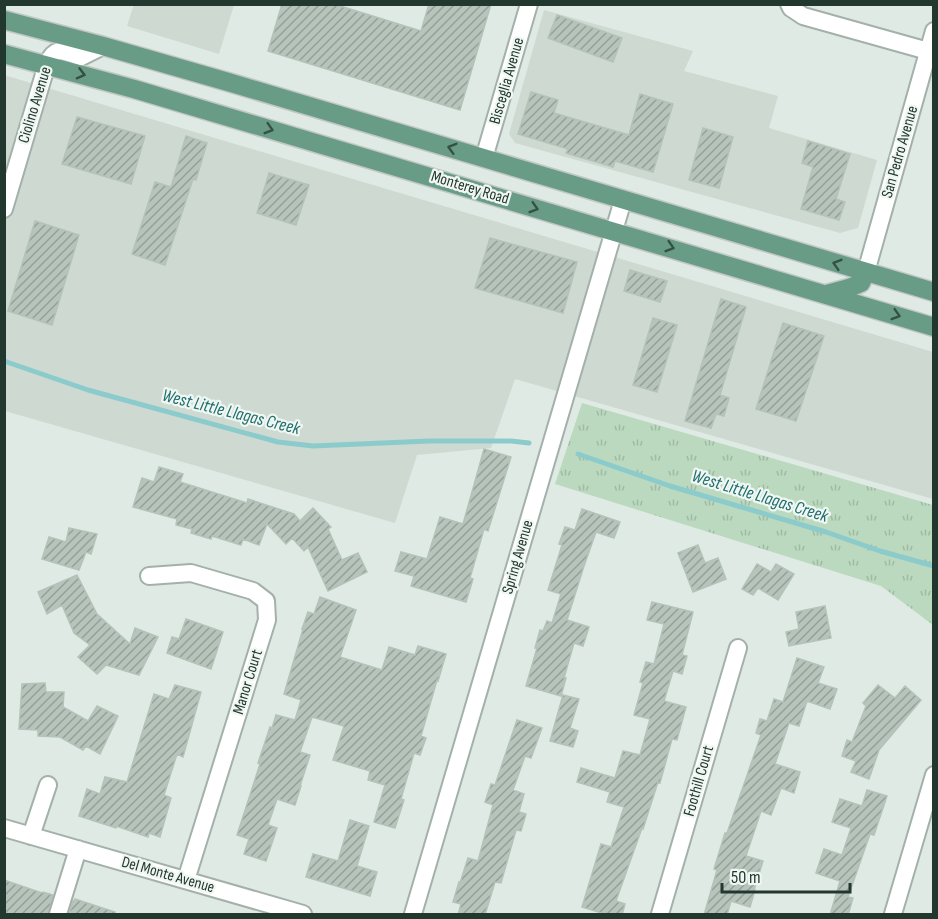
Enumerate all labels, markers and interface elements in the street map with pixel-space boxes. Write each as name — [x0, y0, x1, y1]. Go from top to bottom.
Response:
street label: Bisceglia Avenue — [486, 36, 528, 126]
street label: Ciolino Avenue — [14, 65, 56, 145]
one-way arrow — [75, 67, 86, 79]
street label: San Pedro Avenue — [878, 104, 922, 200]
one-way arrow — [263, 122, 273, 134]
one-way arrow — [447, 143, 457, 156]
street label: Monterey Road — [429, 167, 511, 209]
one-way arrow — [528, 201, 539, 213]
one-way arrow — [664, 240, 675, 252]
one-way arrow — [832, 259, 843, 271]
one-way arrow — [890, 308, 901, 320]
water label: West Little Llagas Creek — [160, 385, 303, 440]
water label: West Little Llagas Creek — [689, 465, 832, 527]
street label: Spring Avenue — [498, 518, 538, 596]
street label: Manor Court — [229, 647, 267, 717]
street label: Foothill Court — [680, 743, 718, 819]
street label: Del Monte Avenue — [119, 853, 217, 897]
scale bar — [722, 856, 850, 894]
text: 50 m — [731, 867, 761, 888]

